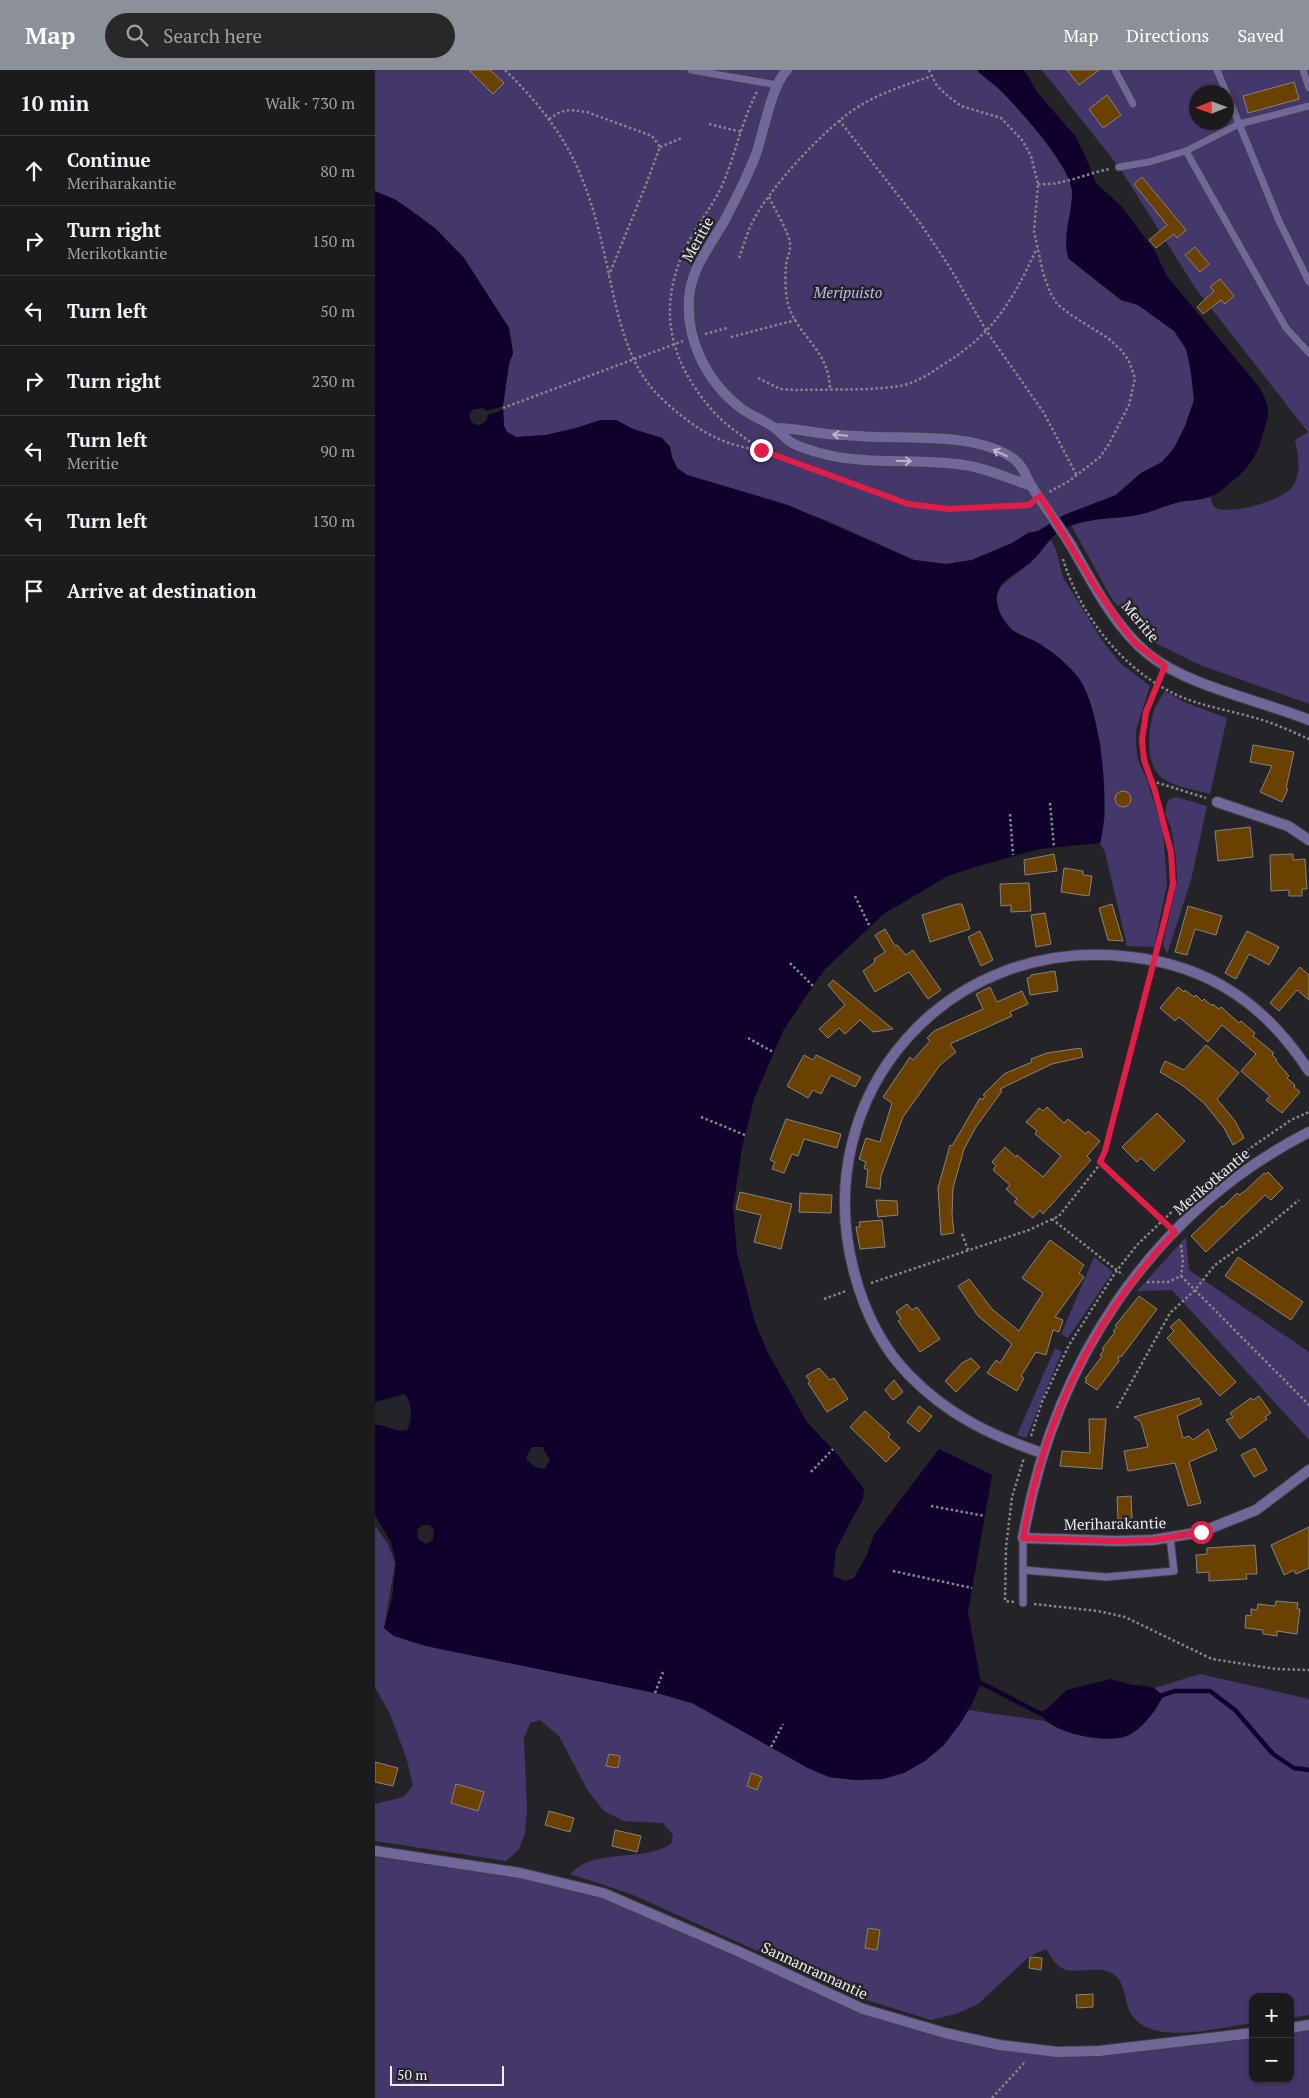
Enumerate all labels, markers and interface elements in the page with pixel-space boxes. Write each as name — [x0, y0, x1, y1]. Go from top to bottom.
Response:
search box — [105, 13, 455, 58]
text: Map — [25, 19, 75, 51]
icon: search — [123, 21, 151, 49]
text: Search here — [163, 23, 262, 48]
text: Map — [1063, 23, 1098, 47]
text: Directions — [1126, 23, 1209, 47]
text: Saved — [1237, 23, 1284, 47]
north arrow — [1189, 85, 1234, 130]
text: 10 min — [20, 89, 89, 117]
text: Walk · 730 m — [265, 92, 355, 114]
text: Continue — [67, 147, 151, 172]
icon: ahead — [20, 157, 48, 185]
text: 80 m — [320, 160, 355, 182]
text: Meriharakantie — [67, 172, 176, 194]
street label: Meritie — [677, 213, 717, 265]
text: Turn right — [67, 217, 161, 242]
icon: right — [20, 227, 48, 255]
text: 150 m — [312, 230, 355, 252]
text: Merikotkantie — [67, 242, 167, 264]
park label: Meripuisto — [813, 282, 883, 302]
icon: left — [20, 297, 48, 325]
text: Turn left — [67, 298, 148, 323]
text: 50 m — [320, 300, 355, 322]
icon: right — [20, 367, 48, 395]
text: Turn right — [67, 368, 161, 393]
text: 230 m — [312, 370, 355, 392]
text: Turn left — [67, 427, 148, 452]
one-way arrow — [832, 430, 848, 439]
icon: left — [20, 437, 48, 465]
route end — [750, 439, 773, 462]
text: 90 m — [320, 440, 355, 462]
one-way arrow — [993, 447, 1008, 457]
text: Meritie — [67, 452, 119, 474]
one-way arrow — [895, 457, 911, 466]
icon: left — [20, 507, 48, 535]
text: Turn left — [67, 508, 148, 533]
text: 130 m — [312, 510, 355, 532]
icon: arrive — [20, 577, 48, 605]
text: Arrive at destination — [67, 578, 256, 603]
street label: Meritie — [1118, 596, 1164, 646]
street label: Merikotkantie — [1169, 1143, 1253, 1219]
street label: Meriharakantie — [1064, 1512, 1166, 1534]
route start — [1190, 1521, 1213, 1544]
street label: Sannanrannantie — [759, 1937, 871, 2003]
map controls — [1249, 1993, 1294, 2083]
button: + — [1249, 1993, 1294, 2038]
button: − — [1249, 2038, 1294, 2083]
scale bar — [390, 2063, 504, 2086]
text: 50 m — [397, 2065, 427, 2084]

